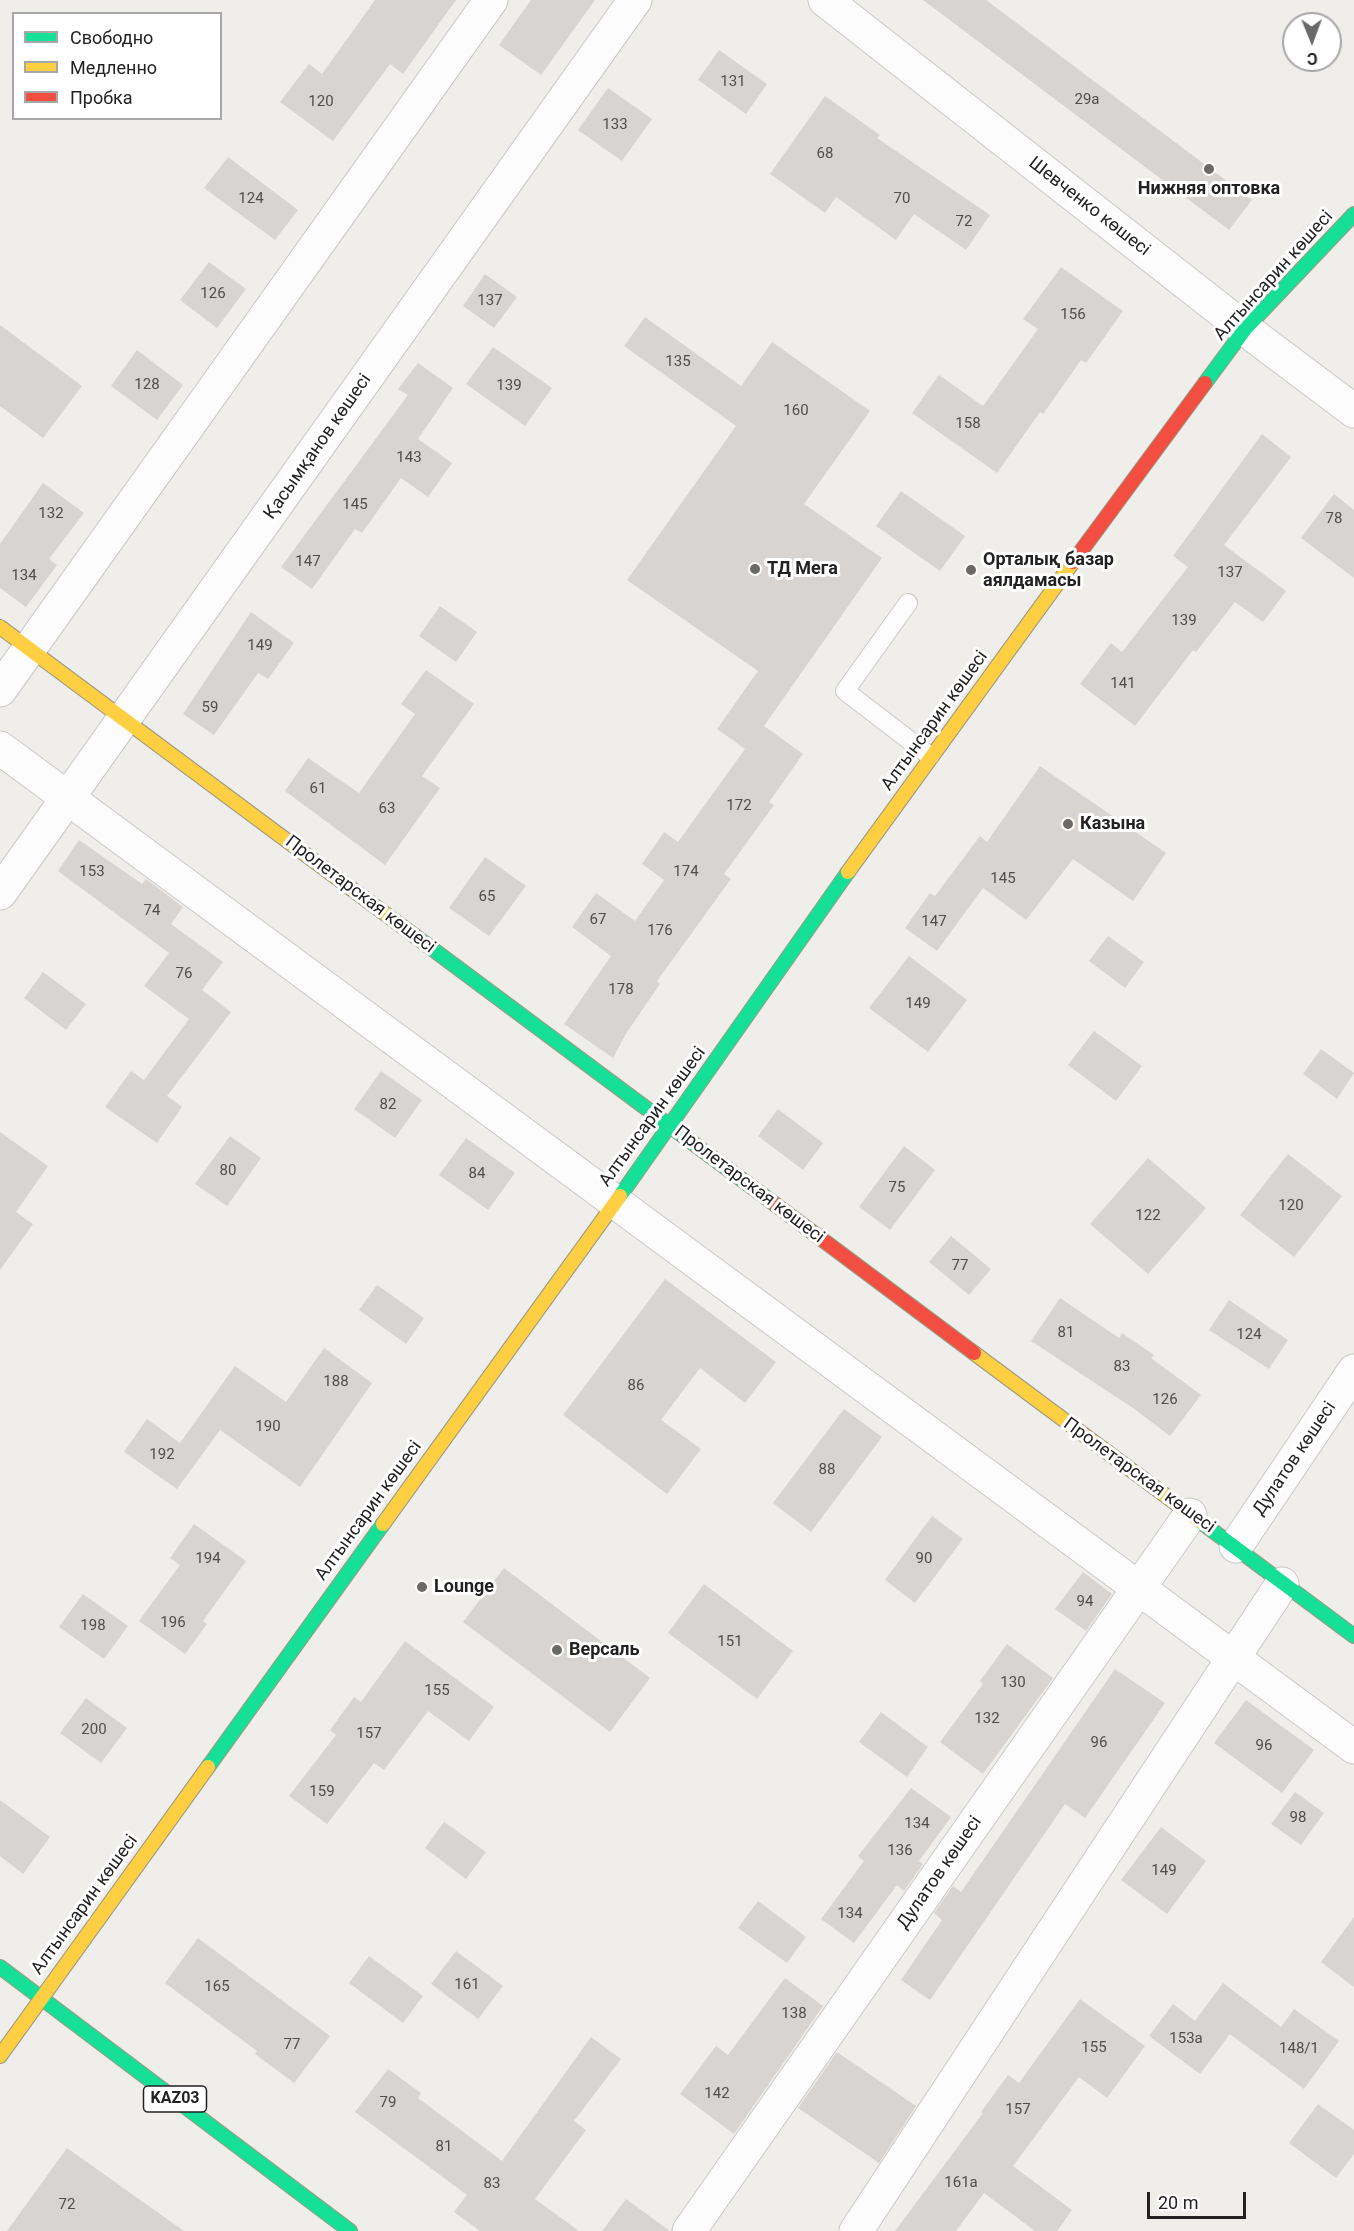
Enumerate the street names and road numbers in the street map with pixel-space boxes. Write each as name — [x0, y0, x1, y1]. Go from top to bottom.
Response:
street label: Шевченко көшесі — [1024, 153, 1154, 261]
street label: Алтынсарин көшесі — [1210, 206, 1338, 346]
street label: Қасымқанов көшесі — [260, 370, 376, 524]
street label: Алтынсарин көшесі — [877, 647, 993, 795]
street label: Пролетарская көшесі — [281, 832, 439, 958]
street label: Алтынсарин көшесі — [595, 1043, 711, 1191]
street label: Пролетарская көшесі — [670, 1122, 828, 1248]
street label: Дулатов көшесі — [1249, 1398, 1341, 1520]
street label: Пролетарская көшесі — [1059, 1414, 1219, 1538]
street label: Алтынсарин көшесі — [311, 1437, 427, 1585]
street label: Дулатов көшесі — [893, 1812, 987, 1934]
street label: Алтынсарин көшесі — [27, 1831, 143, 1979]
road number: KАZ03 — [144, 2086, 207, 2112]

